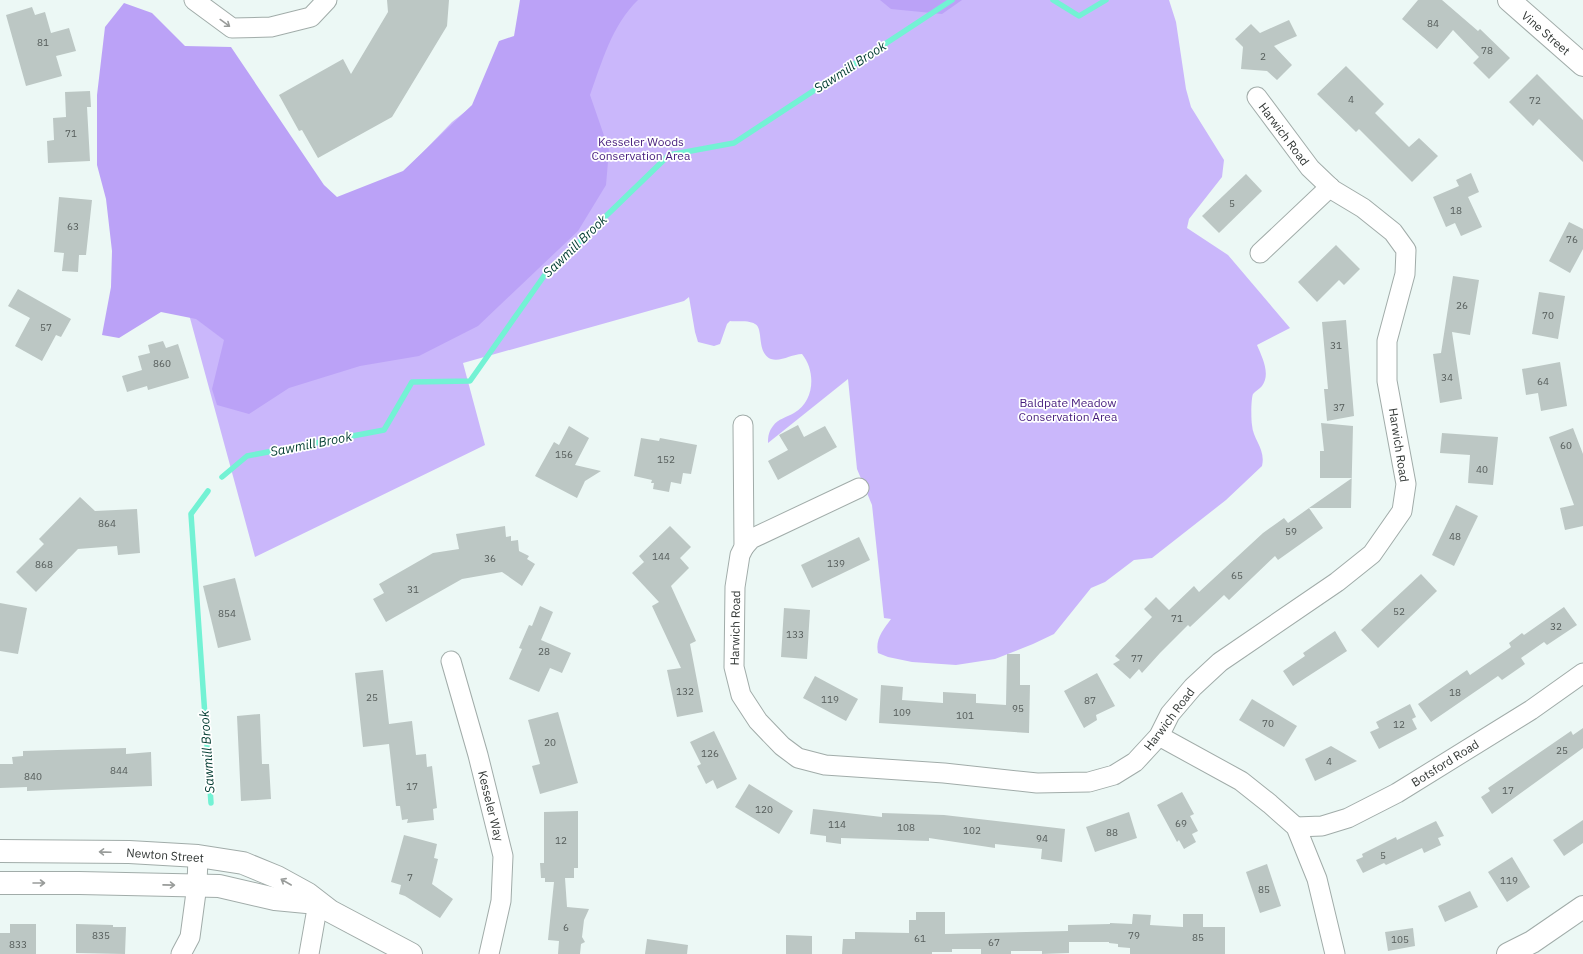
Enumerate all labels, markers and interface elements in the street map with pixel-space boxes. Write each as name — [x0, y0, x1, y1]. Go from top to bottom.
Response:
street label: Vine Street — [1519, 8, 1573, 58]
house number: 84 — [1427, 17, 1439, 30]
one-way arrow — [219, 19, 230, 27]
house number: 81 — [37, 36, 49, 49]
water label: Sawmill Brook — [811, 37, 890, 97]
house number: 78 — [1481, 44, 1493, 57]
house number: 2 — [1260, 50, 1266, 63]
house number: 4 — [1348, 93, 1354, 106]
house number: 72 — [1529, 94, 1541, 107]
street label: Harwich Road — [1255, 100, 1313, 168]
house number: 71 — [65, 127, 77, 140]
park label: Kesseler Woods Conservation Area — [592, 134, 691, 163]
house number: 5 — [1229, 197, 1235, 210]
house number: 18 — [1450, 204, 1462, 217]
water label: Sawmill Brook — [539, 211, 611, 281]
house number: 63 — [67, 220, 79, 233]
house number: 76 — [1566, 233, 1578, 246]
house number: 26 — [1456, 299, 1468, 312]
house number: 70 — [1542, 309, 1554, 322]
house number: 57 — [40, 321, 52, 334]
house number: 31 — [1330, 339, 1342, 352]
house number: 860 — [153, 357, 171, 370]
house number: 34 — [1441, 371, 1453, 384]
house number: 64 — [1537, 375, 1549, 388]
park label: Baldpate Meadow Conservation Area — [1019, 395, 1118, 424]
house number: 37 — [1333, 401, 1345, 414]
street label: Harwich Road — [1386, 407, 1412, 483]
water label: Sawmill Brook — [269, 428, 354, 460]
house number: 60 — [1560, 439, 1572, 452]
house number: 156 — [555, 448, 573, 461]
house number: 152 — [657, 453, 675, 466]
house number: 40 — [1476, 463, 1488, 476]
house number: 864 — [98, 517, 116, 530]
house number: 59 — [1285, 525, 1297, 538]
house number: 48 — [1449, 530, 1461, 543]
house number: 144 — [652, 550, 670, 563]
house number: 36 — [484, 552, 496, 565]
house number: 139 — [827, 557, 845, 570]
house number: 868 — [35, 558, 53, 571]
house number: 65 — [1231, 569, 1243, 582]
house number: 31 — [407, 583, 419, 596]
street label: Harwich Road — [727, 590, 743, 666]
house number: 52 — [1393, 605, 1405, 618]
house number: 854 — [218, 607, 236, 620]
house number: 71 — [1171, 612, 1183, 625]
house number: 32 — [1550, 620, 1562, 633]
house number: 133 — [786, 628, 804, 641]
house number: 28 — [538, 645, 550, 658]
house number: 77 — [1131, 652, 1143, 665]
house number: 132 — [676, 685, 694, 698]
street label: Harwich Road — [1140, 685, 1198, 753]
house number: 18 — [1449, 686, 1461, 699]
house number: 25 — [366, 691, 378, 704]
house number: 119 — [821, 693, 839, 706]
house number: 87 — [1084, 694, 1096, 707]
house number: 95 — [1012, 702, 1024, 715]
house number: 109 — [893, 706, 911, 719]
house number: 101 — [956, 709, 974, 722]
water label: Sawmill Brook — [196, 710, 218, 794]
house number: 70 — [1262, 717, 1274, 730]
house number: 12 — [1393, 718, 1405, 731]
house number: 20 — [544, 736, 556, 749]
street label: Botsford Road — [1408, 736, 1482, 790]
house number: 25 — [1556, 744, 1568, 757]
house number: 126 — [701, 747, 719, 760]
house number: 4 — [1326, 755, 1332, 768]
house number: 844 — [110, 764, 128, 777]
street label: Kesseler Way — [475, 769, 507, 843]
house number: 840 — [24, 770, 42, 783]
house number: 17 — [406, 780, 418, 793]
house number: 17 — [1502, 784, 1514, 797]
house number: 120 — [755, 803, 773, 816]
house number: 69 — [1175, 817, 1187, 830]
house number: 114 — [828, 818, 846, 831]
house number: 108 — [897, 821, 915, 834]
house number: 102 — [963, 824, 981, 837]
house number: 88 — [1106, 826, 1118, 839]
house number: 94 — [1036, 832, 1048, 845]
house number: 12 — [555, 834, 567, 847]
street label: Newton Street — [126, 845, 204, 865]
one-way arrow — [99, 848, 112, 855]
house number: 5 — [1380, 849, 1386, 862]
house number: 7 — [407, 871, 413, 884]
house number: 119 — [1500, 874, 1518, 887]
one-way arrow — [280, 877, 292, 885]
one-way arrow — [32, 879, 45, 887]
one-way arrow — [162, 881, 175, 889]
house number: 85 — [1258, 883, 1270, 896]
house number: 6 — [563, 921, 569, 934]
house number: 835 — [92, 929, 110, 942]
house number: 79 — [1128, 929, 1140, 942]
house number: 85 — [1192, 931, 1204, 944]
house number: 61 — [914, 932, 926, 945]
house number: 105 — [1391, 933, 1409, 946]
house number: 67 — [988, 936, 1000, 949]
house number: 833 — [9, 938, 27, 951]

